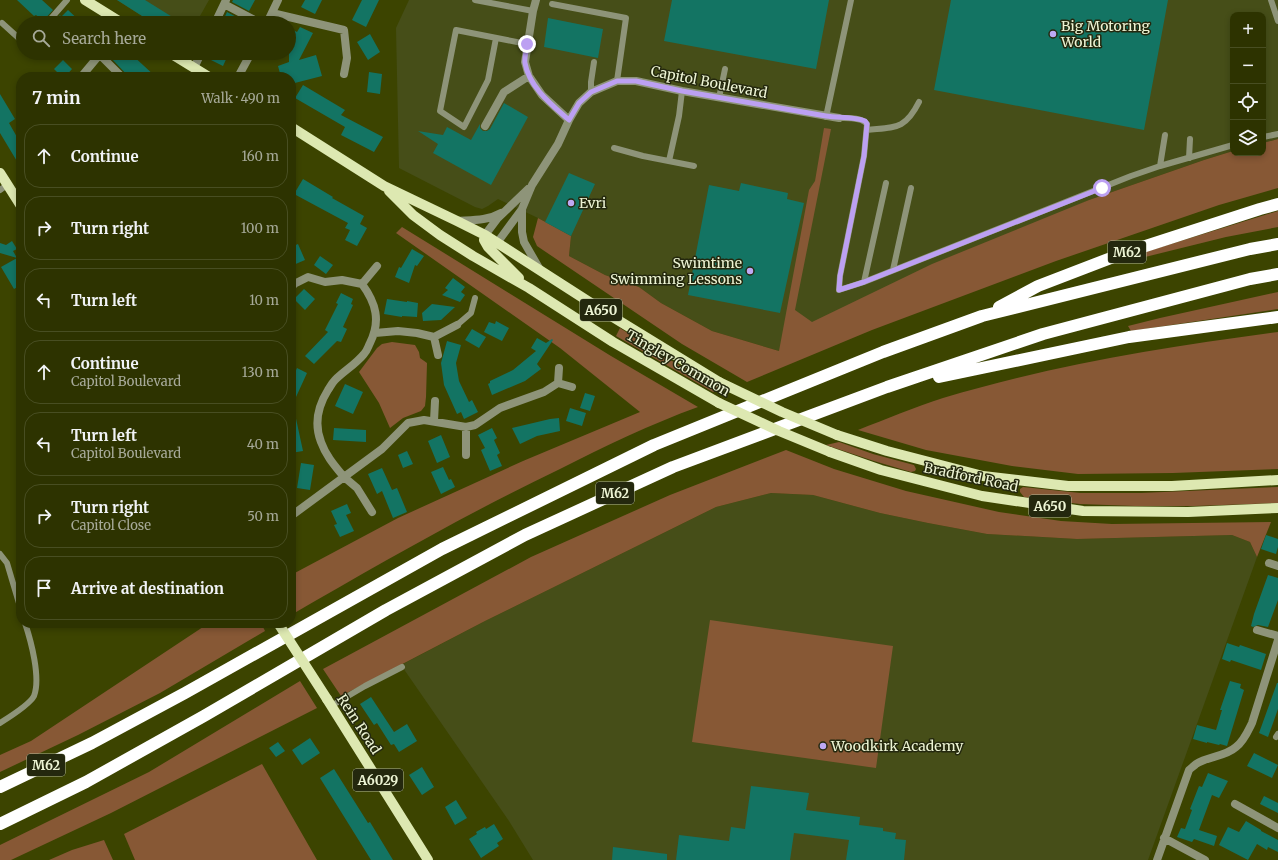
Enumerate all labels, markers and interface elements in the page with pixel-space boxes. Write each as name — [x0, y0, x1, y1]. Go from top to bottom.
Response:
map controls — [1230, 12, 1266, 156]
button: + — [1230, 12, 1266, 48]
search box — [16, 16, 296, 60]
place label: Big Motoring World — [1060, 17, 1151, 51]
icon: search — [30, 27, 52, 49]
text: Search here — [62, 29, 146, 48]
marker: Big Motoring World — [1048, 29, 1058, 39]
route end — [518, 35, 536, 53]
button: − — [1230, 48, 1266, 84]
street label: Capitol Boulevard — [649, 62, 769, 102]
button: locate — [1230, 84, 1266, 120]
text: 7 min — [32, 87, 81, 109]
text: Walk · 490 m — [201, 90, 280, 107]
button: layers — [1230, 120, 1266, 156]
icon: ahead — [33, 145, 55, 167]
text: Continue — [71, 147, 139, 166]
text: 160 m — [241, 148, 279, 165]
route start — [1093, 179, 1111, 197]
place label: Evri — [579, 194, 607, 212]
marker: Evri — [566, 198, 576, 208]
icon: right — [33, 217, 55, 239]
text: Turn right — [71, 219, 149, 238]
text: 100 m — [241, 220, 279, 237]
road number: M62 — [1108, 241, 1146, 263]
place label: Swimtime Swimming Lessons — [610, 254, 742, 288]
marker: Swimtime Swimming Lessons — [745, 266, 755, 276]
icon: left — [33, 289, 55, 311]
text: Turn left — [71, 291, 137, 310]
text: 10 m — [249, 292, 279, 309]
road number: A650 — [580, 299, 622, 321]
street label: Tingley Common — [623, 326, 733, 400]
text: Continue — [71, 354, 139, 373]
icon: ahead — [33, 361, 55, 383]
text: 130 m — [242, 364, 279, 381]
text: Capitol Boulevard — [71, 373, 181, 390]
text: Turn left — [71, 426, 137, 445]
icon: left — [33, 433, 55, 455]
text: 40 m — [247, 436, 279, 453]
text: Capitol Boulevard — [71, 445, 181, 462]
street label: Bradford Road — [922, 458, 1021, 496]
road number: M62 — [596, 482, 634, 504]
road number: A650 — [1029, 495, 1071, 517]
text: Turn right — [71, 498, 149, 517]
icon: right — [33, 505, 55, 527]
text: 50 m — [247, 508, 279, 525]
text: Capitol Close — [71, 517, 151, 534]
icon: arrive — [33, 577, 55, 599]
text: Arrive at destination — [71, 579, 224, 598]
street label: Rein Road — [333, 691, 385, 758]
place label: Woodkirk Academy — [830, 737, 964, 755]
marker: Woodkirk Academy — [818, 741, 828, 751]
road number: M62 — [27, 754, 65, 776]
road number: A6029 — [353, 769, 403, 791]

